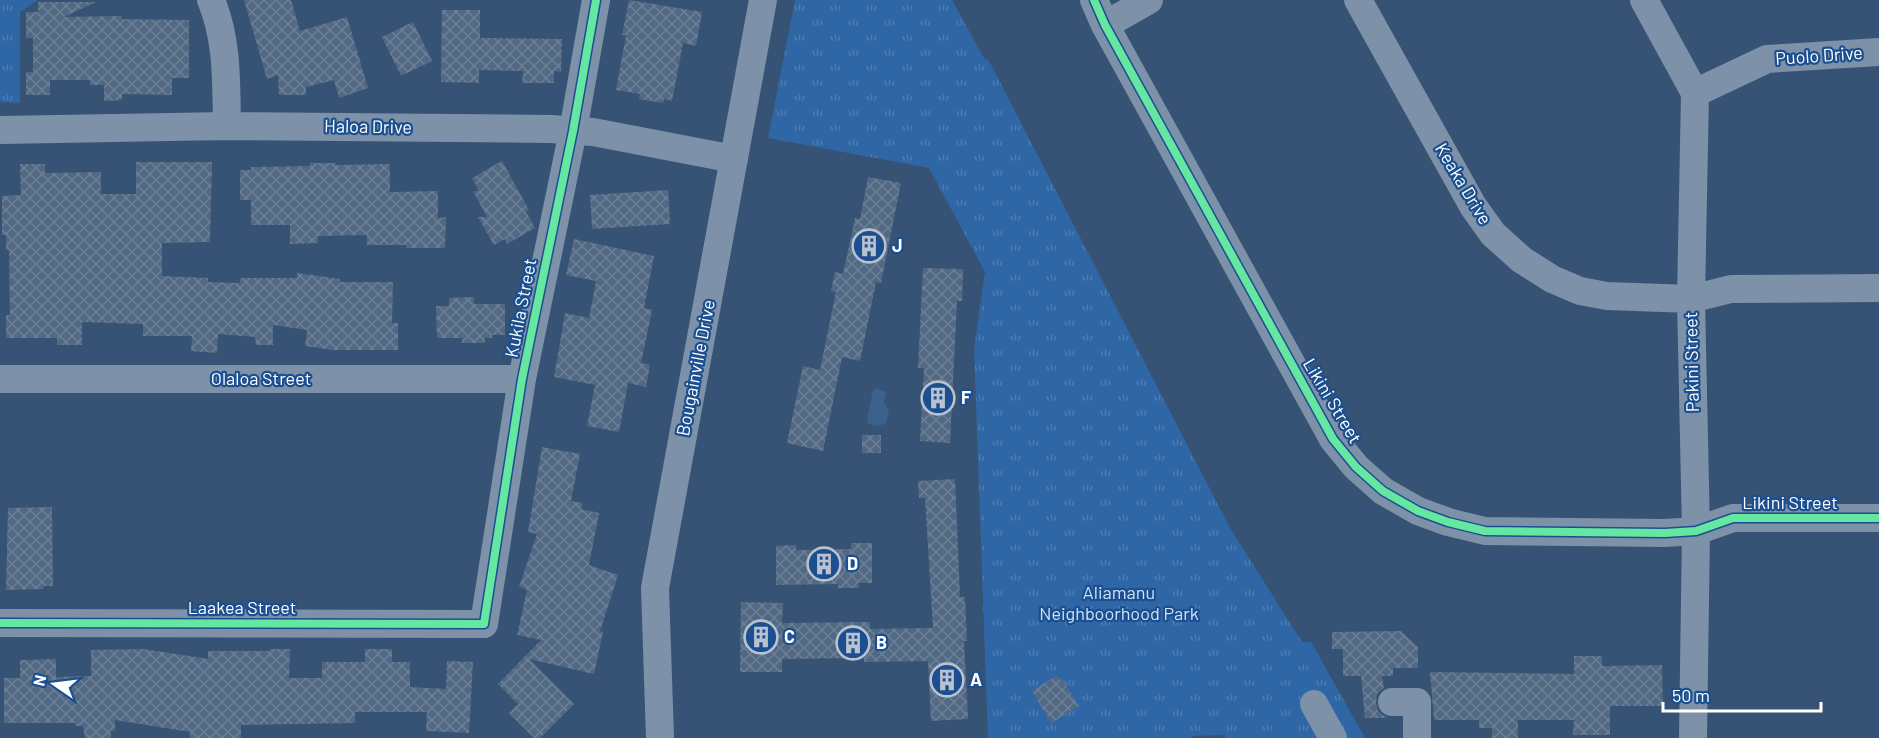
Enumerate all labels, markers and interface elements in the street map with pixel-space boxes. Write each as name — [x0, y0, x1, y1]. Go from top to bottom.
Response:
street label: Puolo Drive — [1774, 41, 1863, 69]
street label: Haloa Drive — [324, 114, 412, 138]
street label: Keaka Drive — [1431, 139, 1497, 228]
building icon: J — [851, 228, 887, 264]
place label: J — [892, 234, 903, 256]
street label: Kukila Street — [500, 256, 540, 359]
street label: Bougainville Drive — [671, 298, 719, 438]
street label: Pakini Street — [1679, 312, 1703, 412]
street label: Likini Street — [1299, 354, 1367, 447]
street label: Olaloa Street — [211, 367, 311, 389]
building icon: F — [920, 380, 956, 416]
place label: F — [961, 386, 971, 408]
street label: Likini Street — [1742, 491, 1838, 513]
building icon: D — [806, 546, 842, 582]
place label: D — [847, 552, 858, 574]
park label: Aliamanu Neighboorhood Park — [1039, 581, 1199, 624]
street label: Laakea Street — [188, 596, 296, 618]
building icon: C — [743, 619, 779, 655]
place label: C — [784, 625, 795, 647]
building icon: B — [835, 625, 871, 661]
place label: B — [876, 631, 887, 653]
north arrow — [24, 654, 84, 714]
building icon: A — [929, 662, 965, 698]
place label: A — [970, 668, 982, 690]
text: N — [28, 673, 49, 688]
scale bar — [1663, 675, 1820, 713]
text: 50 m — [1672, 684, 1710, 706]

